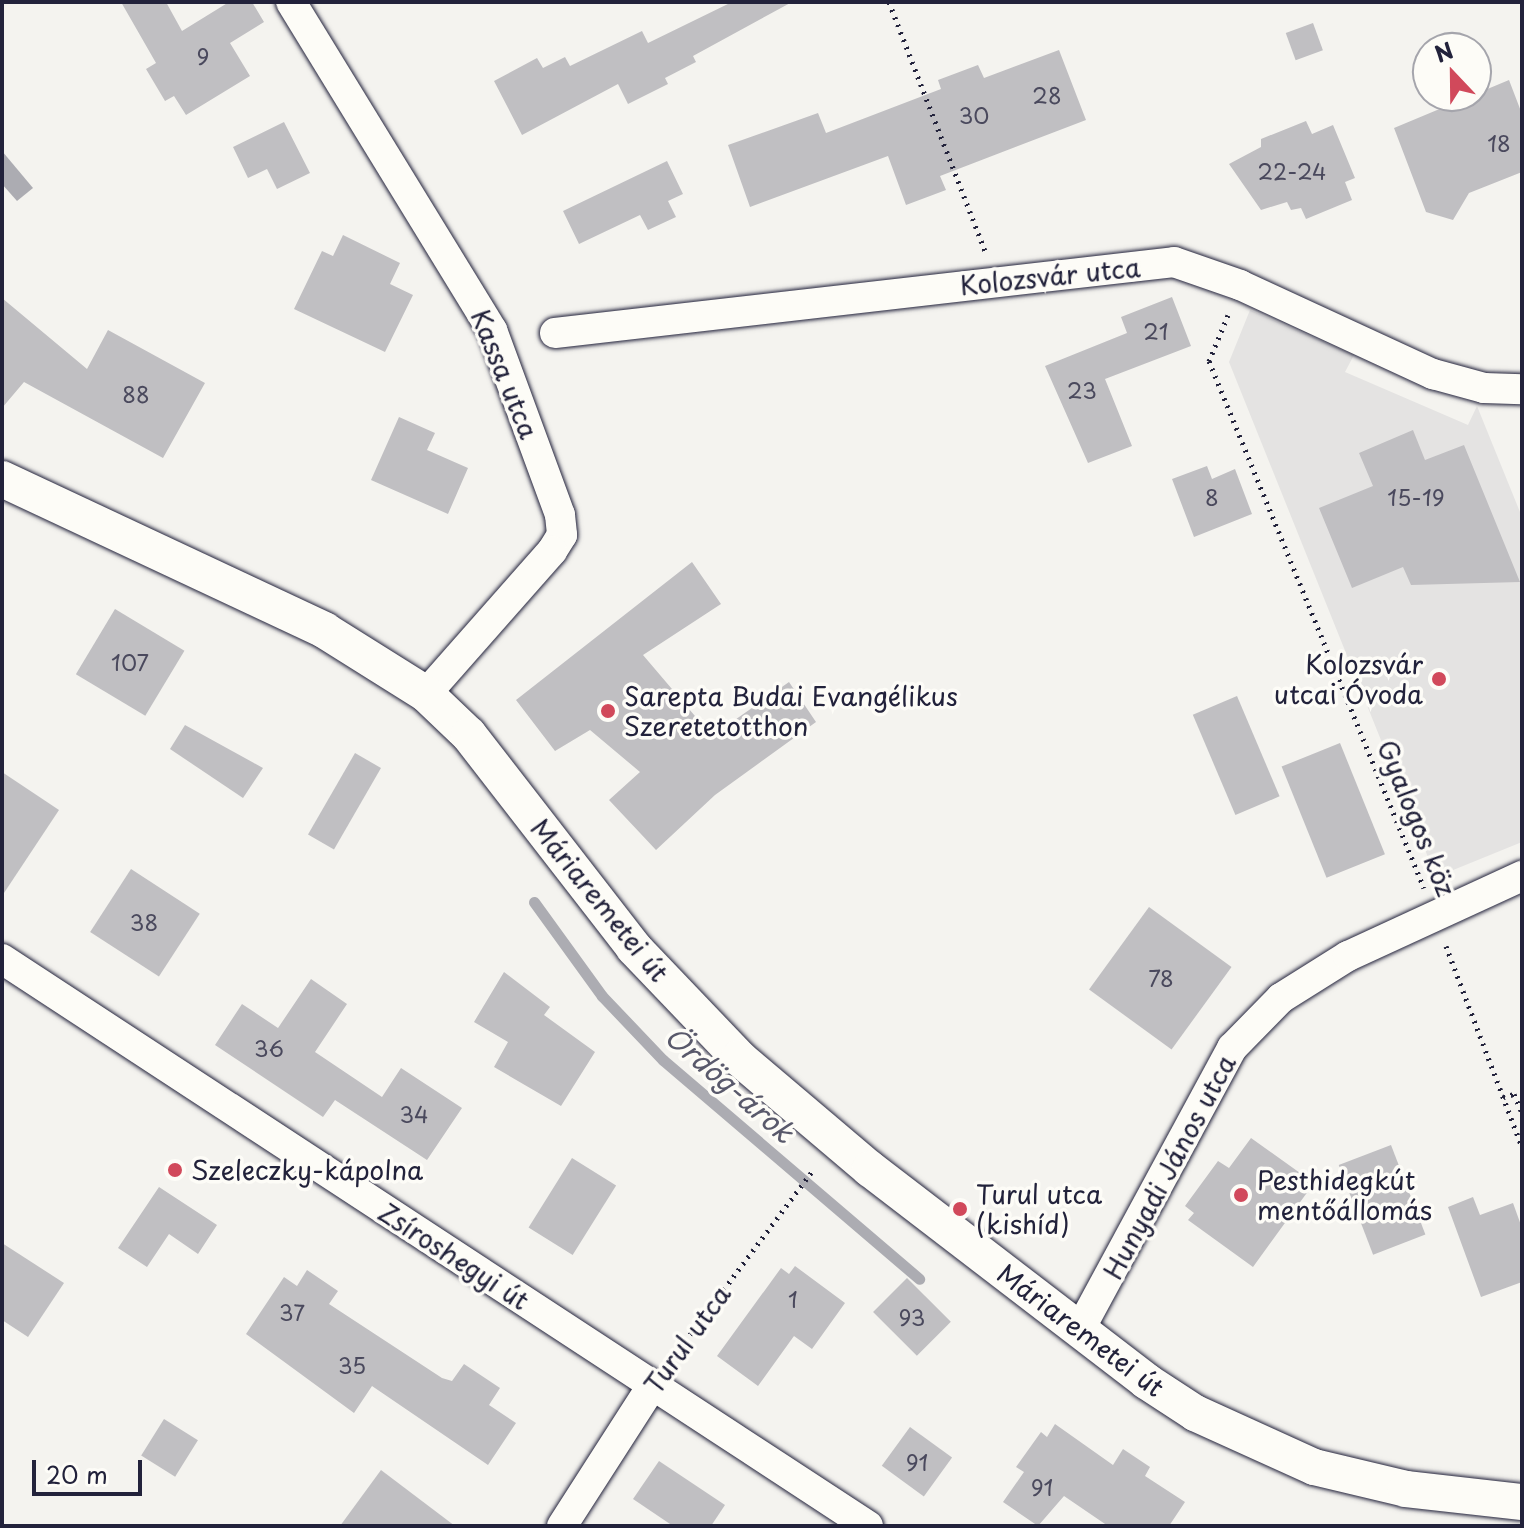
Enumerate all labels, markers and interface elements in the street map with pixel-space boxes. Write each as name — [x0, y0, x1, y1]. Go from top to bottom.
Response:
north arrow — [1412, 32, 1492, 112]
text: N — [1429, 33, 1458, 70]
house number: 9 — [197, 43, 209, 69]
house number: 28 — [1032, 82, 1062, 108]
house number: 30 — [959, 102, 989, 128]
house number: 18 — [1487, 130, 1511, 156]
house number: 22-24 — [1258, 158, 1326, 184]
street label: Kolozsvár utca — [958, 251, 1142, 301]
street label: Kassa utca — [465, 304, 545, 444]
house number: 21 — [1143, 318, 1169, 344]
house number: 23 — [1067, 377, 1097, 403]
house number: 88 — [122, 381, 150, 407]
house number: 8 — [1205, 484, 1219, 510]
house number: 15-19 — [1387, 484, 1445, 510]
place label: Kolozsvár utcai Óvoda — [1273, 648, 1423, 710]
house number: 107 — [111, 649, 149, 675]
marker: Kolozsvár utcai Óvoda — [1430, 670, 1448, 688]
place label: Sarepta Budai Evangélikus Szeretetotthon — [624, 680, 959, 742]
marker: Sarepta Budai Evangélikus Szeretetotthon — [599, 702, 617, 720]
street label: Gyalogos köz — [1371, 735, 1463, 901]
street label: Máriaremetei út — [524, 812, 676, 988]
house number: 38 — [130, 909, 158, 935]
house number: 78 — [1148, 965, 1174, 991]
water label: Ördög-árok — [658, 1019, 802, 1149]
house number: 36 — [254, 1035, 284, 1061]
street label: Hunyadi János utca — [1097, 1050, 1241, 1284]
house number: 34 — [399, 1101, 429, 1127]
place label: Szeleczky-kápolna — [191, 1154, 423, 1186]
marker: Szeleczky-kápolna — [166, 1161, 184, 1179]
place label: Pesthidegkút mentőállomás — [1257, 1164, 1432, 1226]
place label: Turul utca (kishíd) — [976, 1178, 1103, 1240]
marker: Pesthidegkút mentőállomás — [1232, 1186, 1250, 1204]
street label: Zsíroshegyi út — [372, 1195, 536, 1317]
marker: Turul utca (kishíd) — [951, 1200, 969, 1218]
street label: Máriaremetei út — [991, 1257, 1171, 1403]
street label: Turul utca — [637, 1278, 737, 1400]
house number: 1 — [788, 1286, 798, 1312]
house number: 37 — [279, 1299, 305, 1325]
house number: 93 — [899, 1304, 925, 1330]
house number: 35 — [338, 1352, 366, 1378]
scale bar — [36, 1444, 146, 1494]
house number: 91 — [906, 1449, 928, 1475]
text: 20 m — [46, 1456, 108, 1492]
house number: 91 — [1031, 1474, 1053, 1500]

